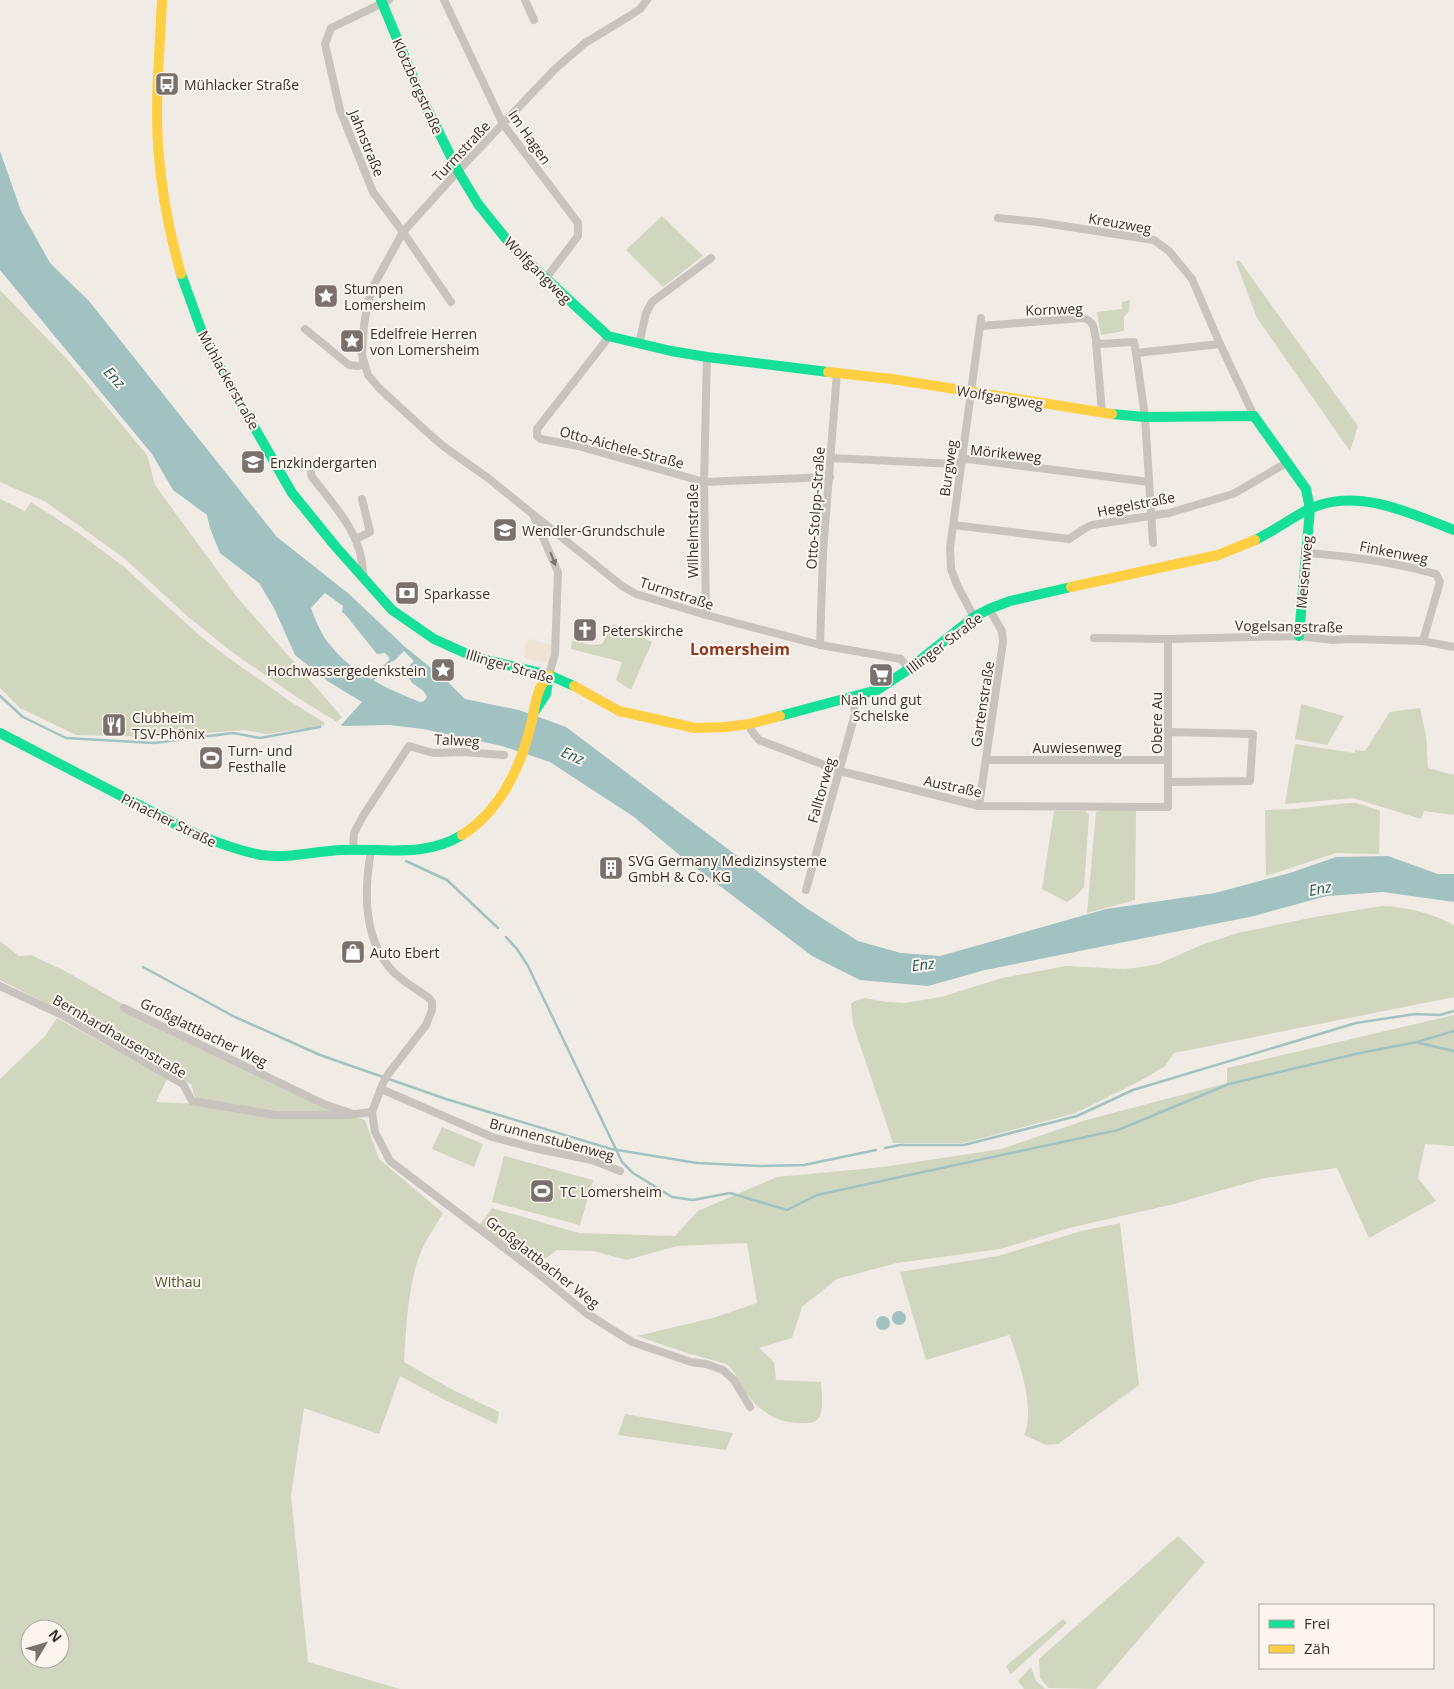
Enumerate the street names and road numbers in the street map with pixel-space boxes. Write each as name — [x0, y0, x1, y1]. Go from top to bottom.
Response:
street label: Klotzbergstraße — [388, 35, 448, 137]
street label: Jahnstraße — [344, 105, 389, 179]
street label: Im Hagen — [504, 106, 556, 168]
street label: Turmstraße — [428, 116, 494, 186]
street label: Kreuzweg — [1087, 208, 1153, 238]
street label: Wolfgangweg — [500, 232, 576, 308]
street label: Kornweg — [1025, 298, 1084, 319]
street label: Mühlackerstraße — [194, 327, 264, 433]
street label: Wolfgangweg — [955, 381, 1045, 413]
street label: Otto-Aichele-Straße — [558, 421, 686, 473]
street label: Burgweg — [935, 438, 961, 498]
street label: Mörikeweg — [969, 440, 1043, 466]
street label: Otto-Stolpp-Straße — [801, 446, 829, 570]
street label: Wilhelmstraße — [683, 484, 702, 578]
street label: Hegelstraße — [1095, 487, 1177, 521]
street label: Meisenweg — [1291, 534, 1317, 609]
street label: Finkenweg — [1358, 536, 1430, 568]
street label: Turmstraße — [638, 572, 717, 614]
street label: Illinger Straße — [902, 608, 986, 678]
street label: Vogelsangstraße — [1235, 616, 1343, 636]
street label: Illinger Straße — [464, 644, 556, 688]
street label: Gartenstraße — [966, 659, 998, 748]
street label: Obere Au — [1147, 692, 1166, 754]
street label: Talweg — [434, 729, 481, 751]
street label: Auwiesenweg — [1032, 738, 1122, 757]
street label: Falltorweg — [803, 755, 840, 825]
street label: Austraße — [922, 771, 984, 801]
street label: Pinacher Straße — [118, 789, 220, 851]
street label: Bernhardhausenstraße — [50, 990, 191, 1082]
street label: Großglattbacher Weg — [137, 993, 271, 1071]
street label: Brunnenstubenweg — [487, 1113, 617, 1165]
street label: Großglattbacher Weg — [482, 1212, 604, 1313]

